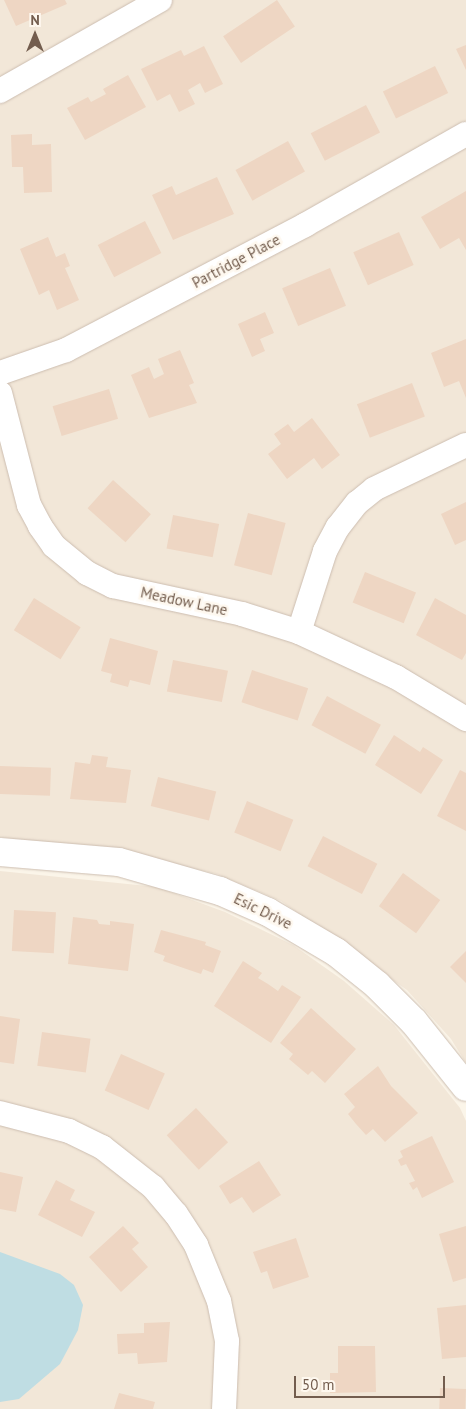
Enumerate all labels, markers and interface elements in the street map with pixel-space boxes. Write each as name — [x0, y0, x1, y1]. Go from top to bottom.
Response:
north arrow — [10, 10, 60, 60]
text: N — [30, 11, 40, 29]
street label: Partridge Place — [189, 230, 283, 292]
street label: Meadow Lane — [139, 583, 229, 619]
street label: Esic Drive — [231, 889, 295, 933]
scale bar — [296, 1366, 447, 1398]
text: 50 m — [302, 1375, 335, 1394]

